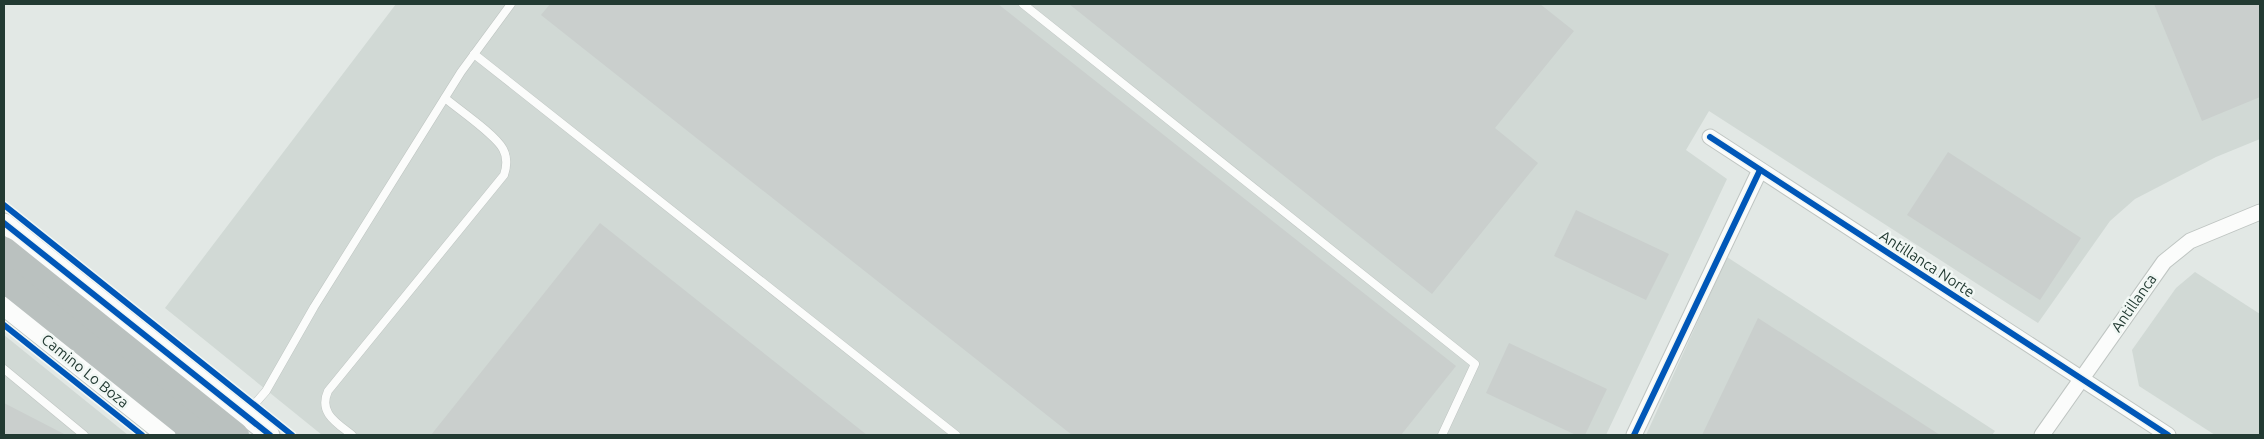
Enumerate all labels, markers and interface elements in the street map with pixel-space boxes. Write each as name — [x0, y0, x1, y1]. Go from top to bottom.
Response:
street label: Antillanca Norte — [1877, 227, 1978, 301]
street label: Antillanca — [2108, 271, 2160, 335]
street label: Camino Lo Boza — [38, 330, 132, 411]

